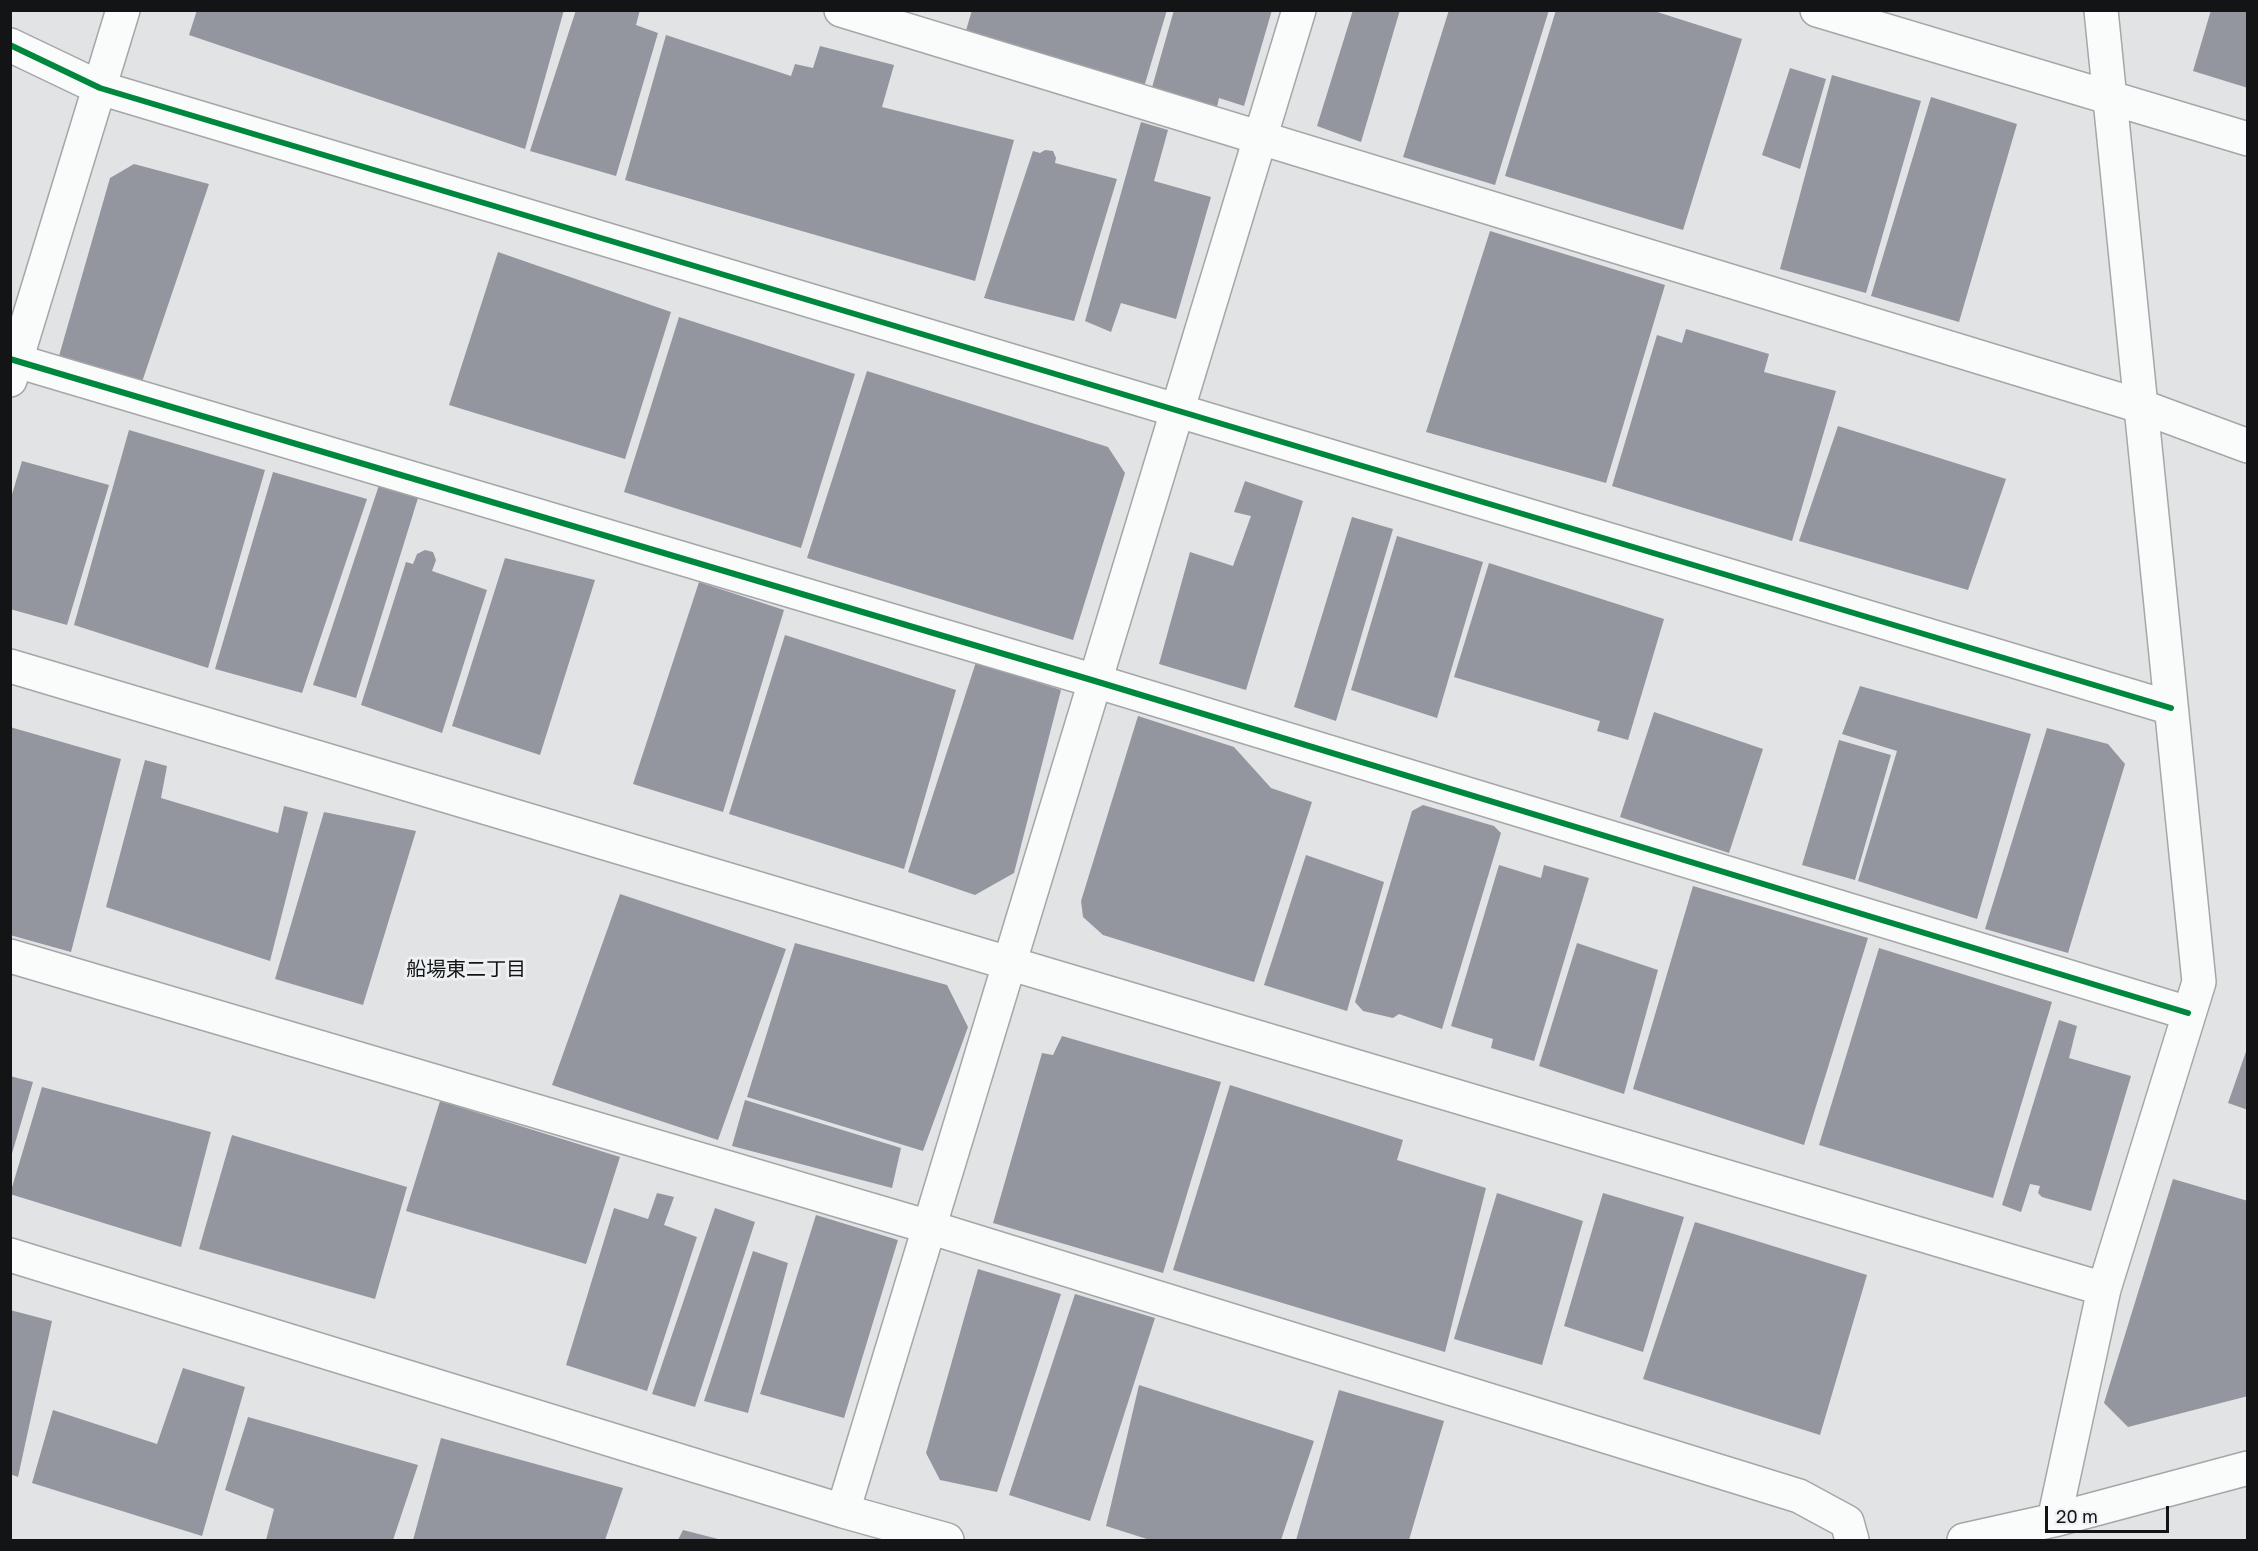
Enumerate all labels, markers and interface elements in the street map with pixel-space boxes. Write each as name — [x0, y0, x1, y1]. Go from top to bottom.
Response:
district label: 船場東二丁目 — [406, 958, 526, 982]
scale bar — [2048, 1494, 2172, 1532]
text: 20 m — [2056, 1505, 2098, 1527]

